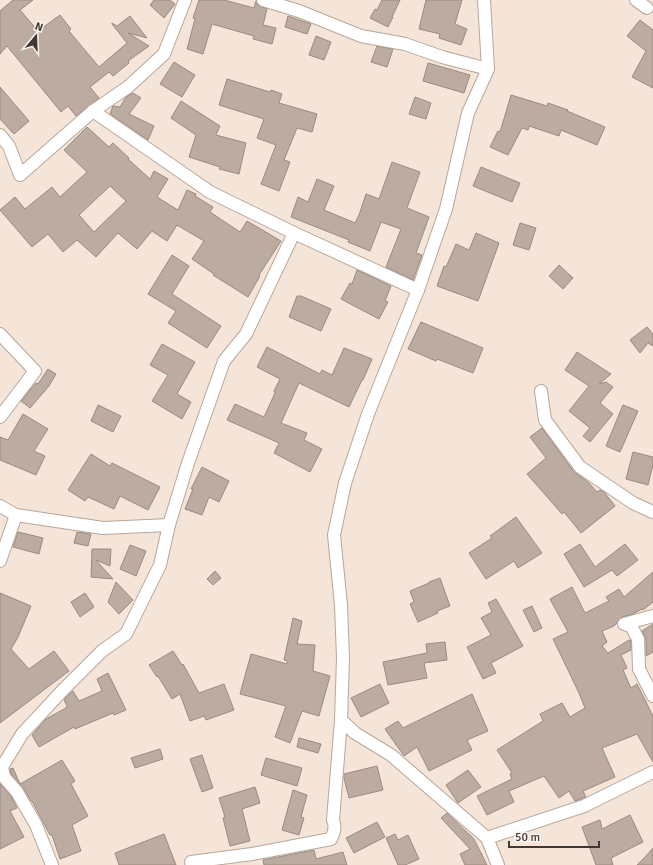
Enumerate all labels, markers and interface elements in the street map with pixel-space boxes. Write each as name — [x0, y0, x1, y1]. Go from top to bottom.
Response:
north arrow — [16, 16, 56, 56]
text: N — [33, 20, 45, 34]
scale bar — [509, 823, 599, 849]
text: 50 m — [515, 830, 540, 845]

